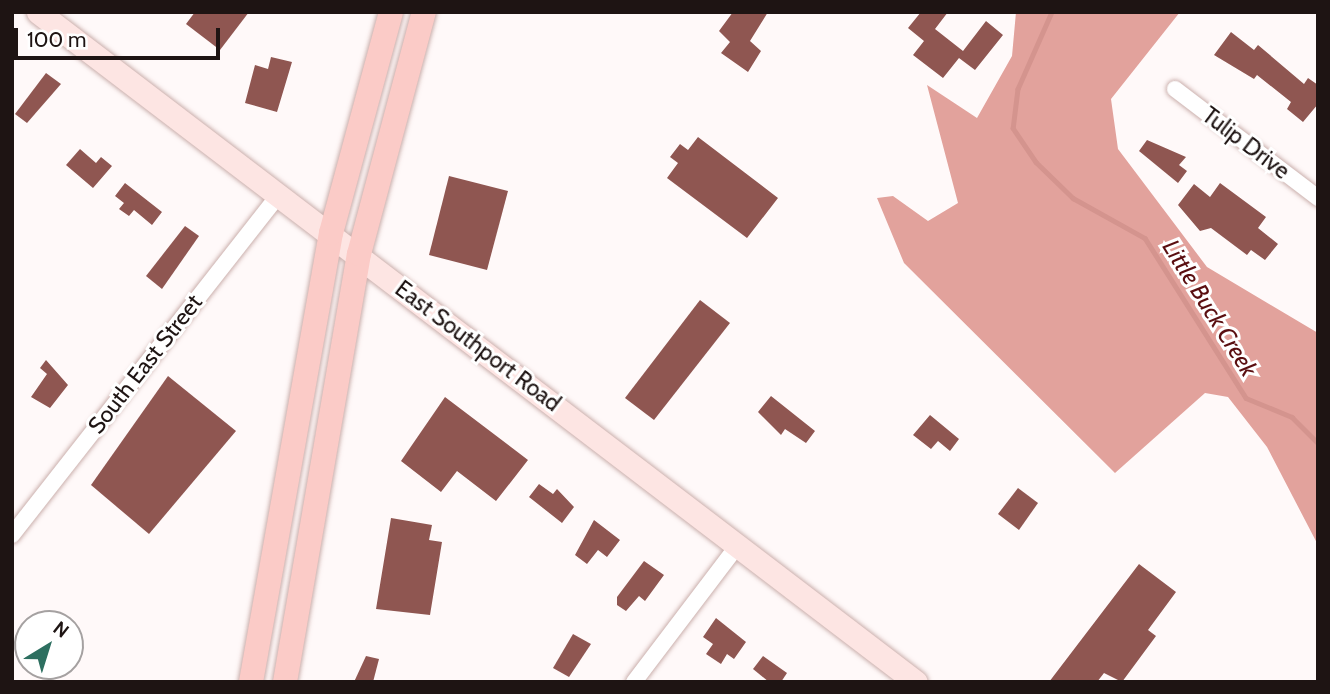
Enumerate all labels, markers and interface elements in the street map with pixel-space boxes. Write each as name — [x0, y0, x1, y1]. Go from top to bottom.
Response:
scale bar — [18, 14, 224, 58]
text: 100 m — [27, 27, 86, 52]
street label: Tulip Drive — [1197, 101, 1295, 185]
water label: Little Buck Creek — [1157, 234, 1263, 382]
street label: East Southport Road — [390, 275, 566, 417]
street label: South East Street — [82, 289, 208, 439]
north arrow — [14, 610, 84, 680]
text: N — [49, 616, 73, 643]

